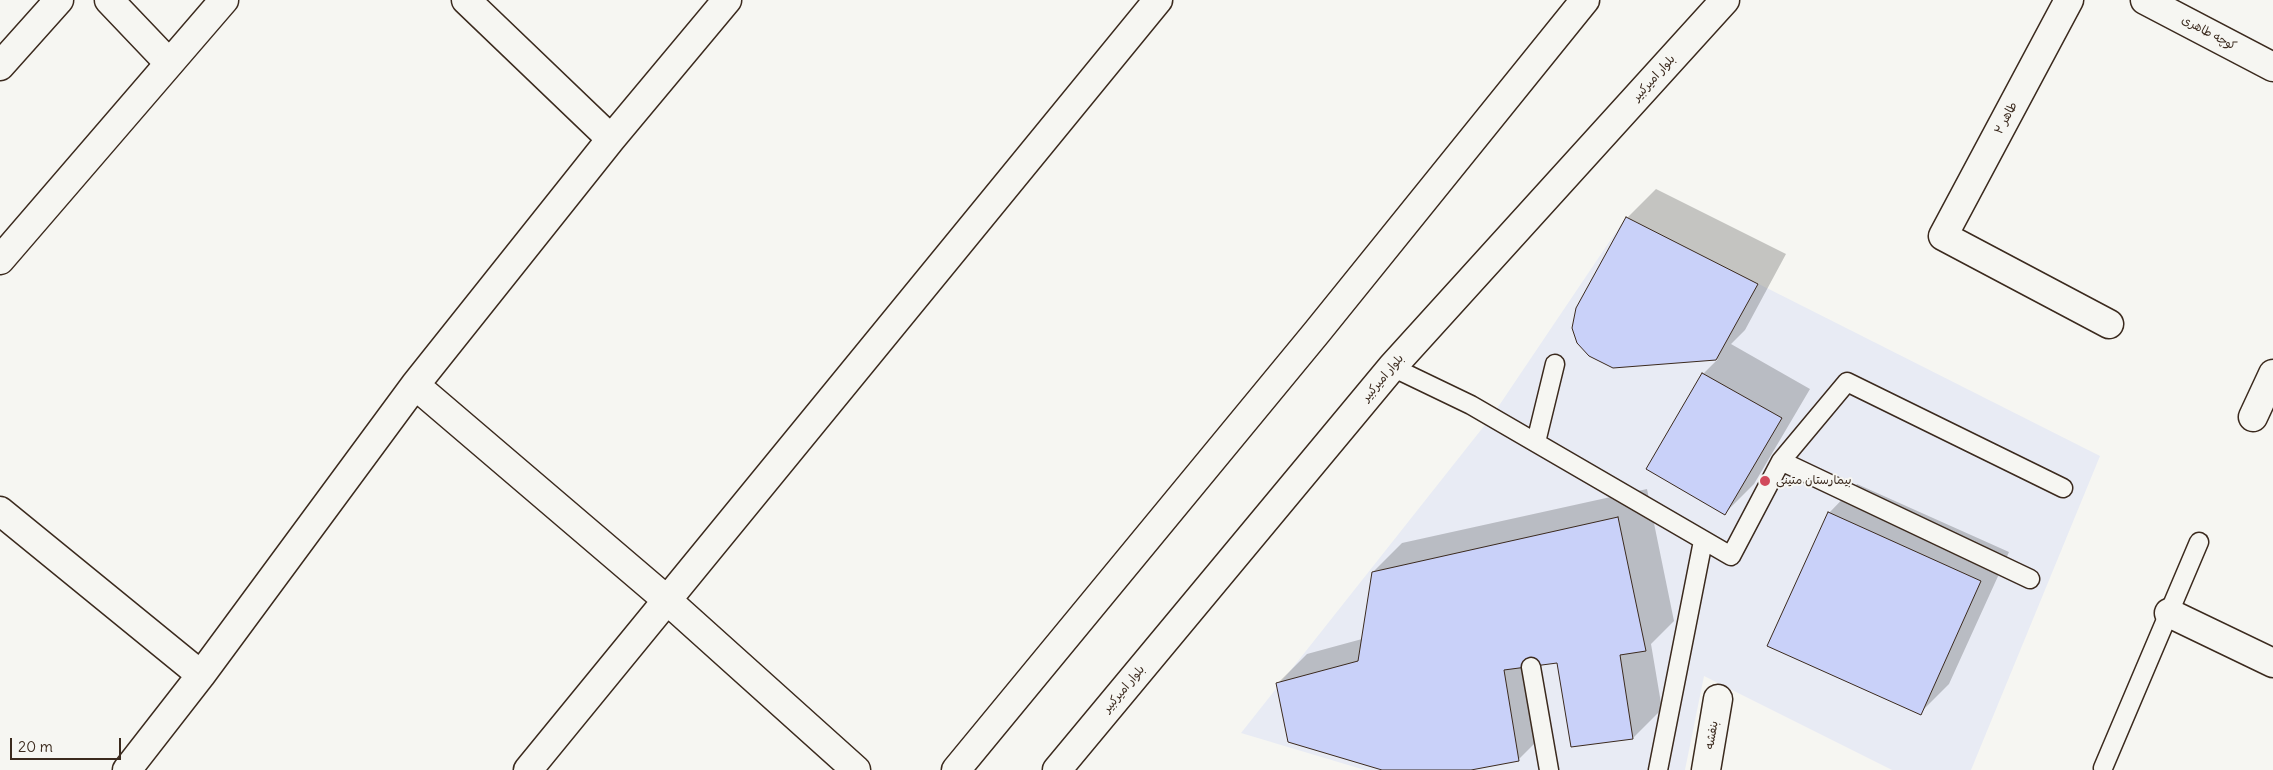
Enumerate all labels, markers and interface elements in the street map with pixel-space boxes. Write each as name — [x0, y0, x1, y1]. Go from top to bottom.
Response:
street label: کوچه طاهری — [2179, 13, 2239, 53]
street label: بلوار امیرکبیر — [1630, 52, 1678, 104]
street label: طاهر ۲ — [1992, 99, 2020, 137]
street label: بلوار امیرکبیر — [1359, 352, 1407, 404]
marker: بیمارستان متینی — [1758, 474, 1772, 488]
place label: بیمارستان متینی — [1776, 474, 1852, 488]
street label: بلوار امیرکبیر — [1100, 663, 1148, 715]
street label: بنفشه — [1702, 720, 1722, 750]
scale bar — [12, 728, 124, 760]
text: 20 m — [18, 737, 53, 756]

